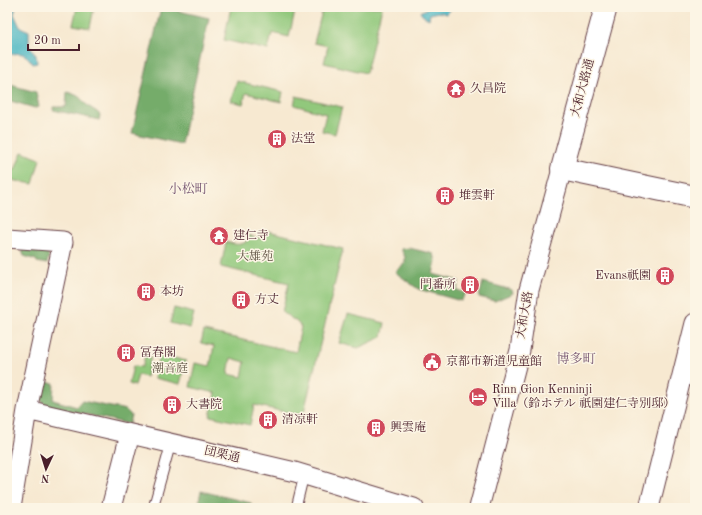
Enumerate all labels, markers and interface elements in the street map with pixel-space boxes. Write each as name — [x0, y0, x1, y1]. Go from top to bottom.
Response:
scale bar — [28, 26, 79, 52]
text: 20 m — [34, 35, 61, 47]
street label: 大和大路通 — [568, 57, 597, 119]
temple icon: 久昌院 — [445, 78, 467, 100]
place label: 久昌院 — [470, 81, 506, 95]
building icon: 法堂 — [266, 128, 288, 150]
place label: 法堂 — [291, 131, 315, 145]
district label: 小松町 — [168, 182, 208, 196]
building icon: 堆雲軒 — [434, 185, 456, 207]
place label: 堆雲軒 — [459, 188, 495, 202]
temple icon: 建仁寺 — [208, 225, 230, 247]
place label: 建仁寺 — [233, 228, 269, 242]
park label: 大雄苑 — [237, 249, 273, 263]
building icon: Evans祇園 — [654, 265, 676, 287]
place label: Evans祇園 — [595, 269, 651, 282]
building icon: 門番所 — [459, 274, 481, 296]
place label: 門番所 — [420, 277, 456, 291]
building icon: 本坊 — [135, 281, 157, 303]
place label: 本坊 — [160, 284, 184, 298]
building icon: 方丈 — [230, 289, 252, 311]
street label: 大和大路 — [513, 290, 535, 340]
place label: 方丈 — [255, 292, 279, 306]
building icon: 冨春閣 — [115, 342, 137, 364]
place label: 冨春閣 — [140, 345, 176, 359]
public building icon: 京都市新道児童館 — [421, 351, 443, 373]
district label: 博多町 — [556, 351, 596, 366]
place label: 京都市新道児童館 — [446, 354, 542, 368]
park label: 潮音庭 — [152, 361, 188, 375]
place label: Rinn Gion Kenninji Villa（鈴ホテル 祇園建仁寺別邸） — [492, 384, 675, 410]
hotel icon: Rinn Gion Kenninji Villa（鈴ホテル 祇園建仁寺別邸） — [467, 386, 489, 408]
building icon: 大書院 — [161, 394, 183, 416]
place label: 大書院 — [186, 397, 222, 411]
building icon: 清凉軒 — [257, 409, 279, 431]
place label: 清凉軒 — [282, 412, 318, 426]
building icon: 興雲庵 — [365, 417, 387, 439]
place label: 興雲庵 — [390, 420, 426, 434]
street label: 団栗通 — [203, 443, 241, 465]
north arrow — [26, 449, 66, 489]
text: N — [40, 472, 50, 483]

